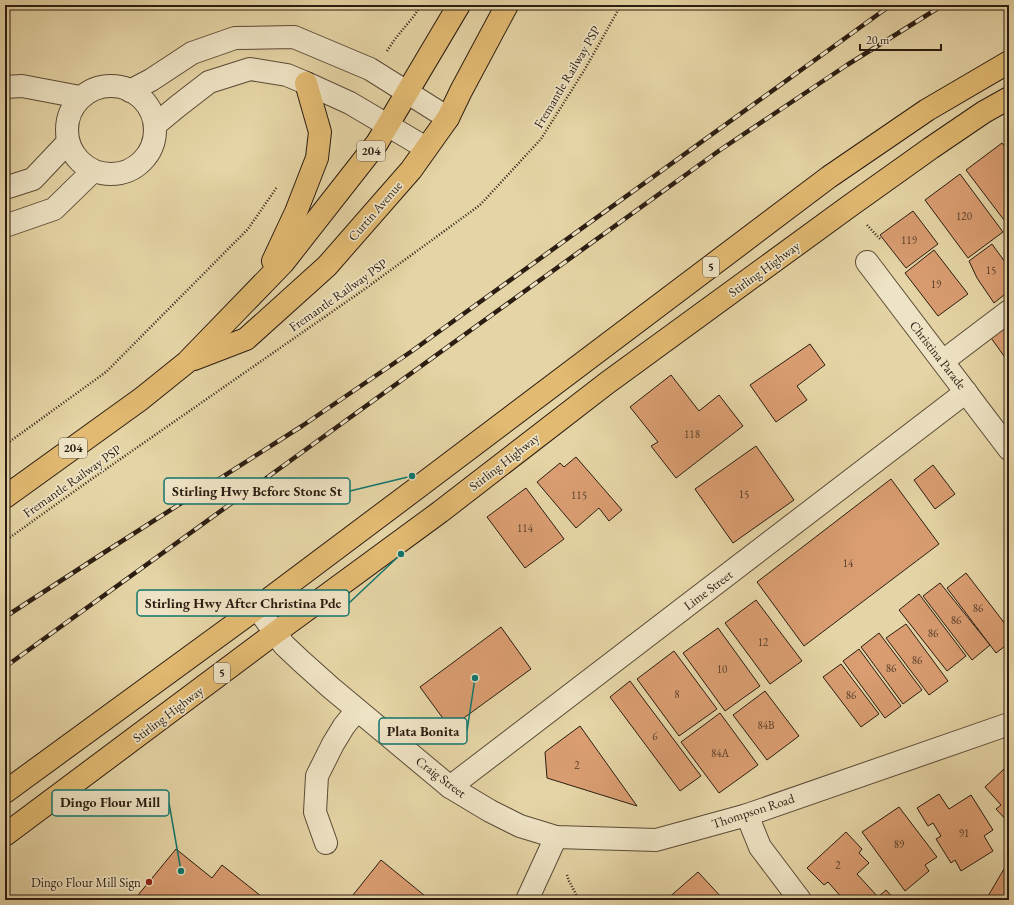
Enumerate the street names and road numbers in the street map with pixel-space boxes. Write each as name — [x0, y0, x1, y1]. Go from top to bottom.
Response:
street label: Fremantle Railway PSP — [530, 23, 604, 131]
road number: 204 — [357, 141, 385, 161]
street label: Curtin Avenue — [344, 177, 406, 245]
street label: Stirling Highway — [725, 237, 803, 301]
street label: Fremantle Railway PSP — [285, 255, 391, 335]
road number: 5 — [703, 257, 719, 277]
street label: Christina Parade — [906, 317, 970, 393]
street label: Stirling Highway — [466, 429, 543, 495]
road number: 204 — [59, 438, 87, 458]
street label: Fremantle Railway PSP — [19, 441, 125, 521]
street label: Lime Street — [680, 566, 736, 614]
road number: 5 — [214, 663, 230, 683]
street label: Stirling Highway — [129, 682, 207, 746]
street label: Craig Street — [412, 753, 470, 801]
street label: Thompson Road — [709, 789, 797, 832]

